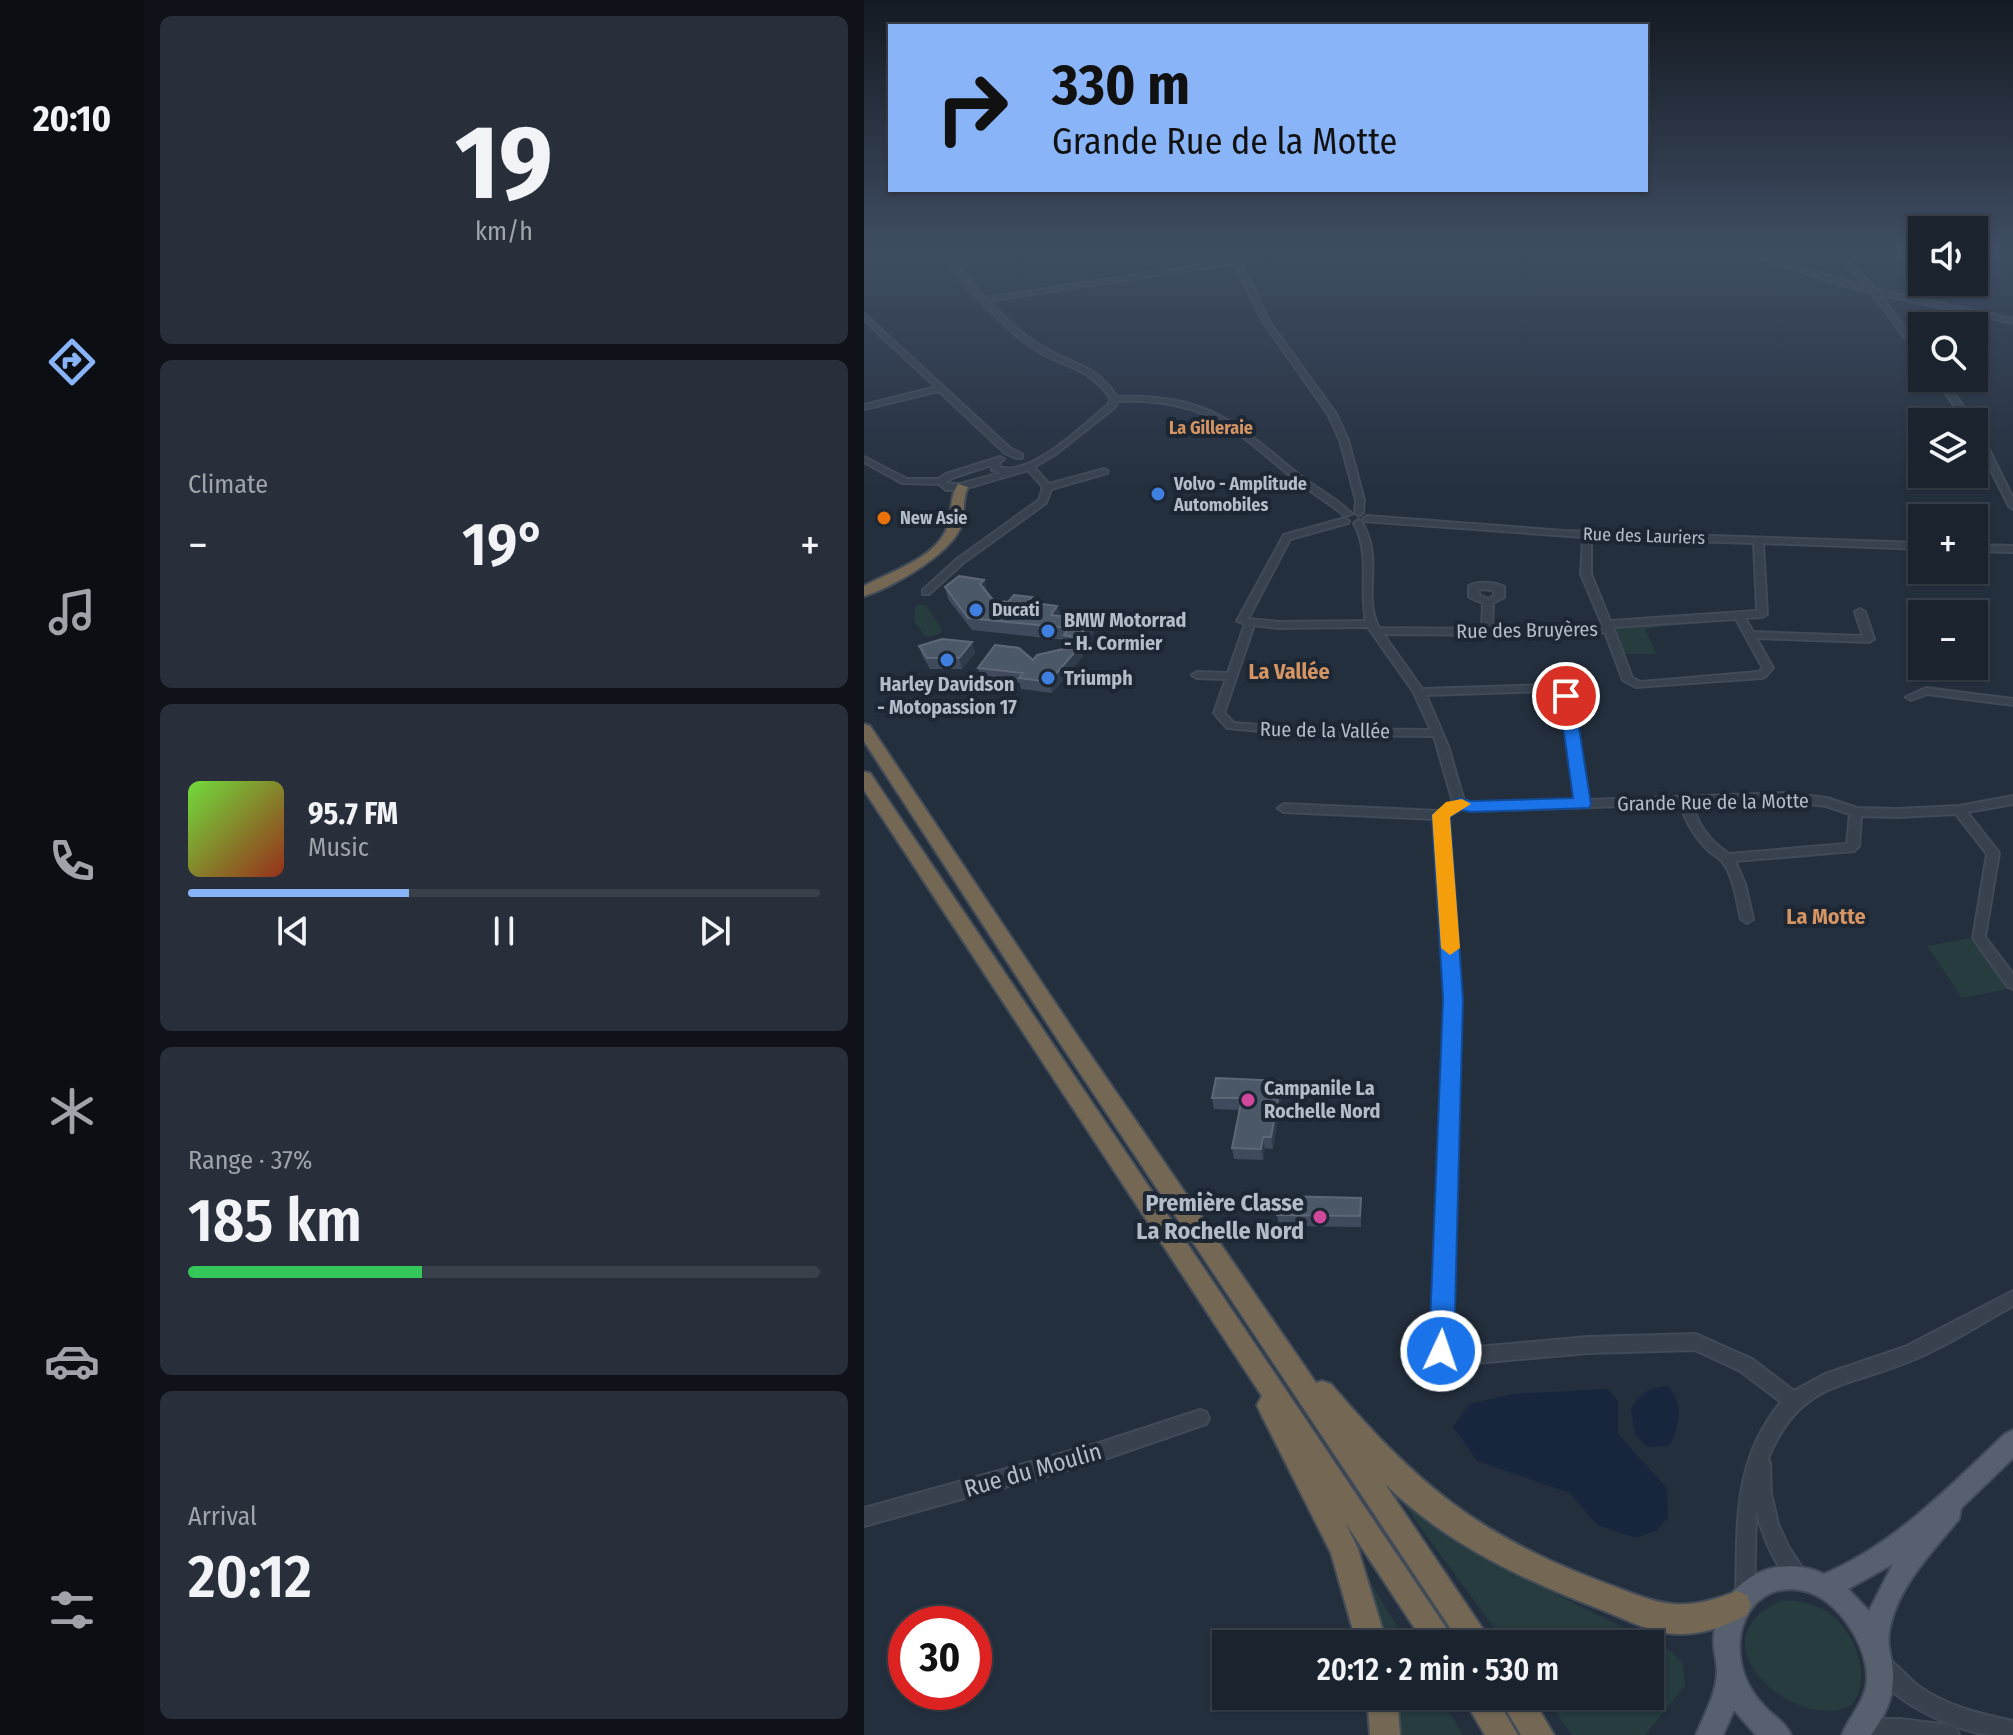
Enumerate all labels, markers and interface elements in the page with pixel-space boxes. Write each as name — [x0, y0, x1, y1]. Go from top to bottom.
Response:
text: 330 m — [1052, 52, 1190, 119]
icon: right — [920, 56, 1024, 160]
text: 20:10 — [33, 97, 111, 141]
text: 19 — [455, 101, 553, 226]
text: Grande Rue de la Motte — [1052, 120, 1397, 164]
text: km/h — [475, 216, 533, 247]
map controls — [1908, 216, 1988, 680]
button: sound — [1908, 216, 1988, 296]
button: search — [1908, 312, 1988, 392]
icon: directions — [44, 334, 100, 390]
button: layers — [1908, 408, 1988, 488]
district label: La Gilleraie — [1169, 417, 1253, 439]
text: Climate — [188, 469, 268, 500]
place label: Volvo - Amplitude Automobiles — [1173, 473, 1307, 516]
marker: Volvo - Amplitude Automobiles — [1149, 485, 1167, 503]
button: + — [1908, 504, 1988, 584]
place label: New Asie — [900, 507, 967, 529]
text: 19° — [462, 509, 546, 581]
marker: New Asie — [875, 509, 893, 527]
text: − — [188, 519, 208, 572]
text: + — [800, 519, 820, 572]
street label: Rue des Lauriers — [1582, 523, 1706, 549]
icon: music — [44, 584, 100, 640]
place label: Ducati — [992, 599, 1040, 621]
button: − — [1908, 600, 1988, 680]
marker: Ducati — [967, 601, 985, 619]
place label: BMW Motorrad - H. Cormier — [1064, 608, 1187, 655]
street label: Rue des Bruyères — [1456, 617, 1598, 643]
marker: BMW Motorrad - H. Cormier — [1039, 622, 1057, 640]
marker: Harley Davidson - Motopassion 17 — [938, 651, 956, 669]
district label: La Vallée — [1248, 658, 1330, 685]
pin — [1532, 662, 1600, 730]
place label: Triumph — [1064, 666, 1133, 690]
marker: Triumph — [1039, 669, 1057, 687]
place label: Harley Davidson - Motopassion 17 — [877, 672, 1017, 719]
icon: arrive — [1544, 674, 1588, 718]
street label: Rue de la Vallée — [1260, 717, 1390, 743]
street label: Grande Rue de la Motte — [1617, 788, 1809, 816]
text: 95.7 FM — [308, 796, 398, 832]
text: Music — [308, 832, 369, 863]
icon: phone — [44, 833, 100, 889]
district label: La Motte — [1786, 903, 1866, 930]
icon: previous — [271, 909, 315, 953]
icon: pause — [482, 909, 526, 953]
icon: next — [693, 909, 737, 953]
place label: Campanile La Rochelle Nord — [1264, 1076, 1380, 1123]
icon: climate — [44, 1083, 100, 1139]
marker: Campanile La Rochelle Nord — [1239, 1091, 1257, 1109]
text: Range · 37% — [188, 1145, 313, 1176]
text: 185 km — [188, 1185, 362, 1257]
place label: Première Classe La Rochelle Nord — [1136, 1189, 1304, 1245]
marker: Première Classe La Rochelle Nord — [1311, 1208, 1329, 1226]
position arrow — [1399, 1309, 1483, 1393]
icon: car — [44, 1333, 100, 1389]
street label: Rue du Moulin — [961, 1437, 1105, 1503]
text: Arrival — [188, 1501, 257, 1532]
text: 20:12 — [188, 1541, 312, 1613]
icon: filters — [44, 1582, 100, 1638]
speed limit sign: 30 — [888, 1606, 992, 1710]
text: 20:12 · 2 min · 530 m — [1317, 1652, 1559, 1688]

